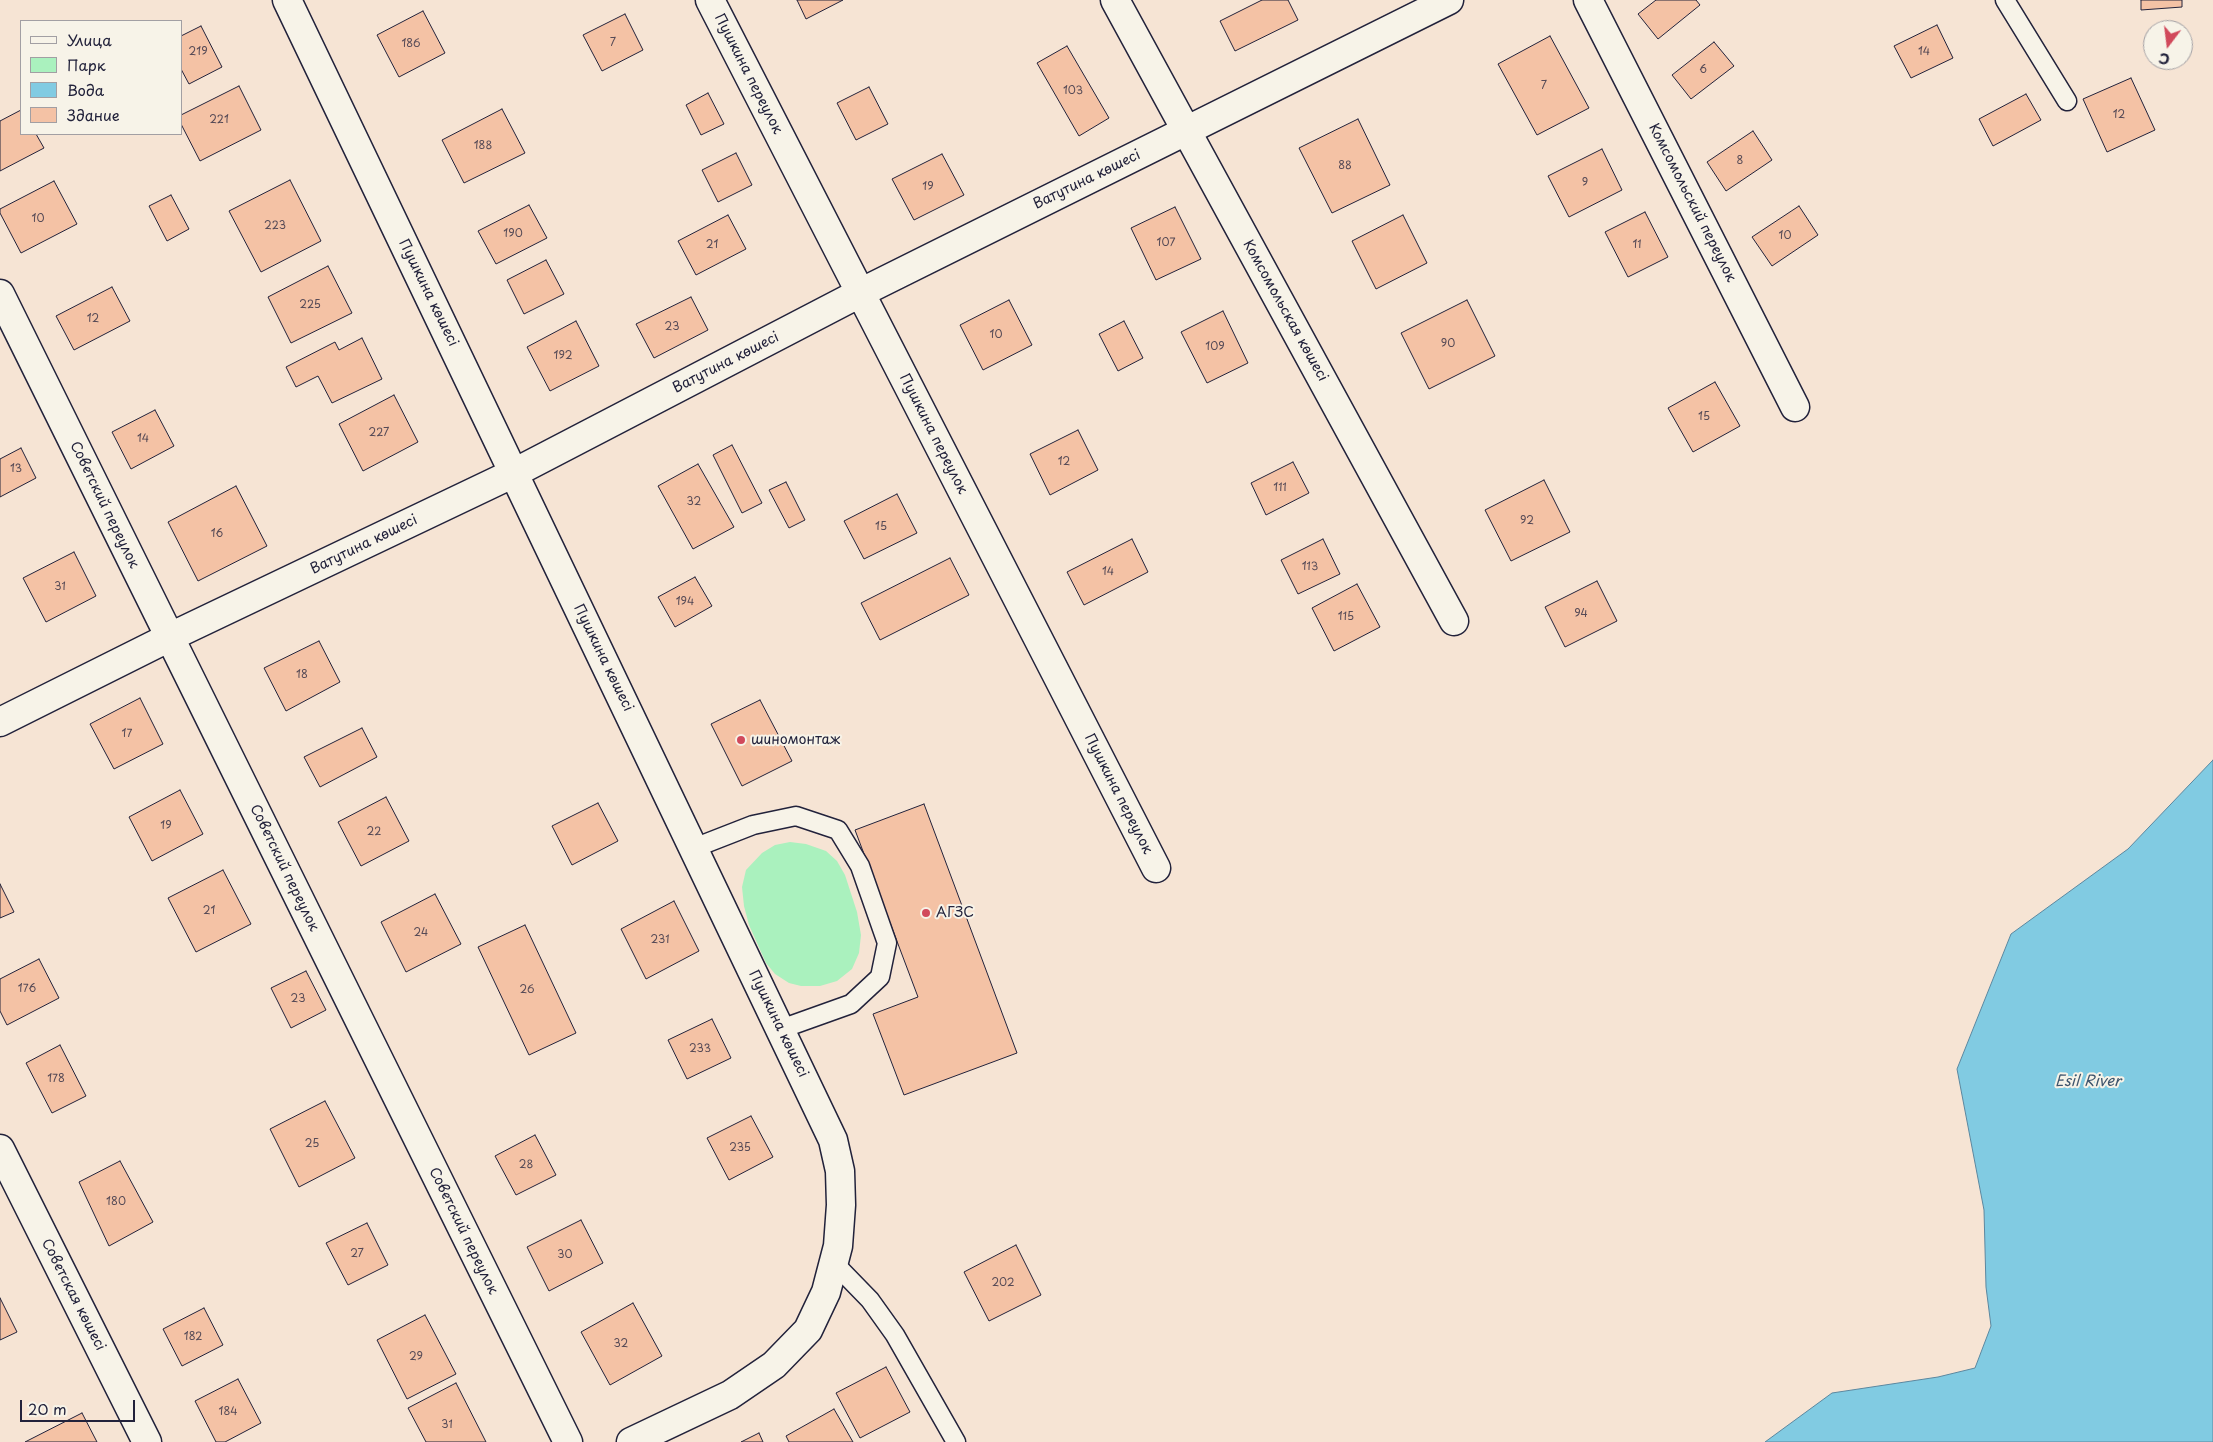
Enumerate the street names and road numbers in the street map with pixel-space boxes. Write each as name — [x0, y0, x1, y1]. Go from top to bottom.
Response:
street label: Пушкина переулок — [710, 11, 786, 137]
street label: Комсомольский переулок — [1645, 121, 1739, 285]
street label: Ватутина көшесі — [1031, 147, 1143, 213]
street label: Пушкина көшесі — [395, 237, 461, 349]
street label: Комсомольская көшесі — [1239, 237, 1331, 385]
street label: Ватутина көшесі — [670, 329, 782, 397]
street label: Пушкина переулок — [895, 371, 971, 497]
street label: Советский переулок — [66, 439, 142, 571]
street label: Ватутина көшесі — [308, 512, 420, 578]
street label: Пушкина көшесі — [570, 602, 636, 714]
street label: Пушкина переулок — [1080, 731, 1156, 857]
street label: Советский переулок — [246, 802, 322, 934]
street label: Пушкина көшесі — [745, 968, 811, 1080]
street label: Советский переулок — [425, 1165, 501, 1297]
street label: Советская көшесі — [38, 1236, 108, 1354]

